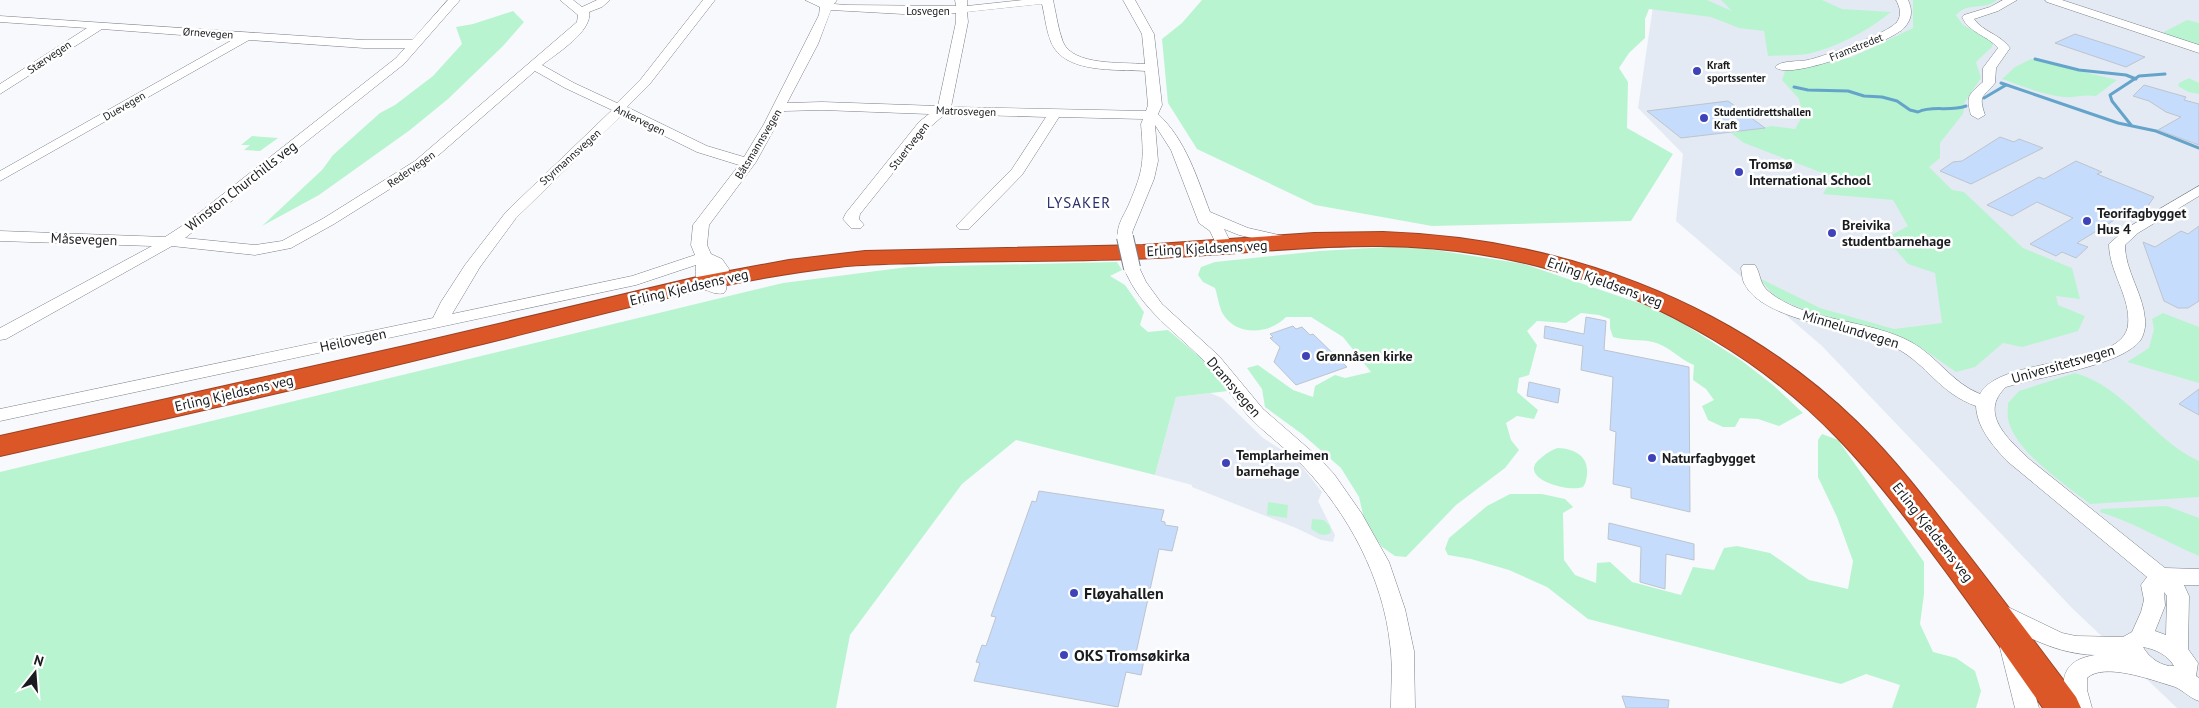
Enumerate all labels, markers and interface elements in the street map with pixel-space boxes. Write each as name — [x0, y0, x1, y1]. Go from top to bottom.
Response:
street label: Losvegen — [906, 4, 950, 18]
street label: Ørnevegen — [182, 24, 234, 42]
street label: Framstredet — [1827, 30, 1885, 64]
street label: Stærvegen — [24, 37, 74, 77]
place label: Kraft sportssenter — [1707, 58, 1766, 85]
marker: Kraft sportssenter — [1691, 65, 1703, 77]
street label: Duevegen — [100, 88, 148, 124]
street label: Ankervegen — [612, 102, 668, 138]
street label: Matrosvegen — [936, 103, 996, 119]
place label: Studentidrettshallen Kraft — [1714, 105, 1811, 132]
street label: Båtsmannsvegen — [732, 106, 784, 182]
marker: Studentidrettshallen Kraft — [1698, 112, 1710, 124]
street label: Stuertvegen — [886, 119, 932, 173]
street label: Styrmannsvegen — [536, 126, 604, 188]
street label: Winston Churchills veg — [182, 137, 300, 235]
street label: Redervegen — [384, 147, 438, 191]
place label: Tromsø International School — [1749, 155, 1872, 189]
marker: Tromsø International School — [1733, 166, 1745, 178]
district label: LYSAKER — [1047, 193, 1111, 212]
place label: Teorifagbygget Hus 4 — [2097, 204, 2186, 238]
marker: Teorifagbygget Hus 4 — [2081, 215, 2093, 227]
place label: Breivika studentbarnehage — [1842, 216, 1951, 250]
marker: Breivika studentbarnehage — [1826, 227, 1838, 239]
street label: Måsevegen — [50, 229, 118, 249]
street label: Erling Kjeldsens veg — [1146, 236, 1268, 260]
street label: Erling Kjeldsens veg — [1545, 253, 1665, 311]
street label: Erling Kjeldsens veg — [628, 265, 750, 309]
street label: Minnelundvegen — [1801, 306, 1901, 352]
street label: Heilovegen — [318, 324, 388, 356]
street label: Universitetsvegen — [2009, 341, 2117, 387]
place label: Grønnåsen kirke — [1316, 347, 1413, 365]
marker: Grønnåsen kirke — [1300, 350, 1312, 362]
street label: Dramsvegen — [1203, 353, 1265, 421]
street label: Erling Kjeldsens veg — [173, 371, 295, 415]
place label: Templarheimen barnehage — [1236, 446, 1329, 480]
place label: Naturfagbygget — [1662, 449, 1755, 467]
marker: Naturfagbygget — [1646, 452, 1658, 464]
marker: Templarheimen barnehage — [1220, 457, 1232, 469]
street label: Erling Kjeldsens veg — [1889, 479, 1977, 585]
place label: Fløyahallen — [1084, 583, 1164, 603]
marker: Fløyahallen — [1068, 587, 1080, 599]
place label: OKS Tromsøkirka — [1074, 645, 1190, 665]
north arrow — [10, 648, 60, 698]
marker: OKS Tromsøkirka — [1058, 649, 1070, 661]
text: N — [32, 651, 46, 671]

